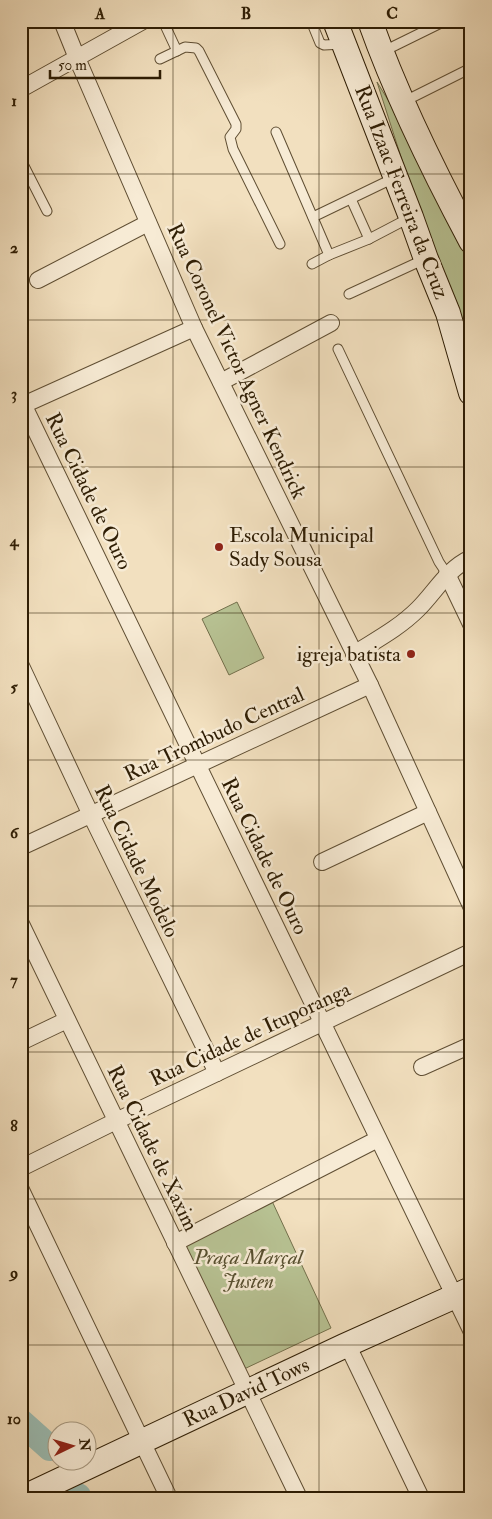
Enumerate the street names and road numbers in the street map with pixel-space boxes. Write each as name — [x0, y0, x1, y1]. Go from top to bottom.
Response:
street label: Rua Izaac Ferreira da Cruz — [348, 81, 455, 303]
street label: Rua Coronel Victor Agner Kendrick — [161, 219, 312, 503]
street label: Rua Cidade de Ouro — [39, 408, 138, 574]
street label: Rua Trombudo Central — [120, 681, 309, 788]
street label: Rua Cidade de Ouro — [215, 773, 314, 939]
street label: Rua Cidade Modelo — [88, 780, 185, 942]
street label: Rua Cidade de Ituporanga — [146, 976, 355, 1093]
street label: Rua Cidade de Xaxim — [101, 1061, 204, 1236]
street label: Rua David Tows — [179, 1351, 314, 1434]

